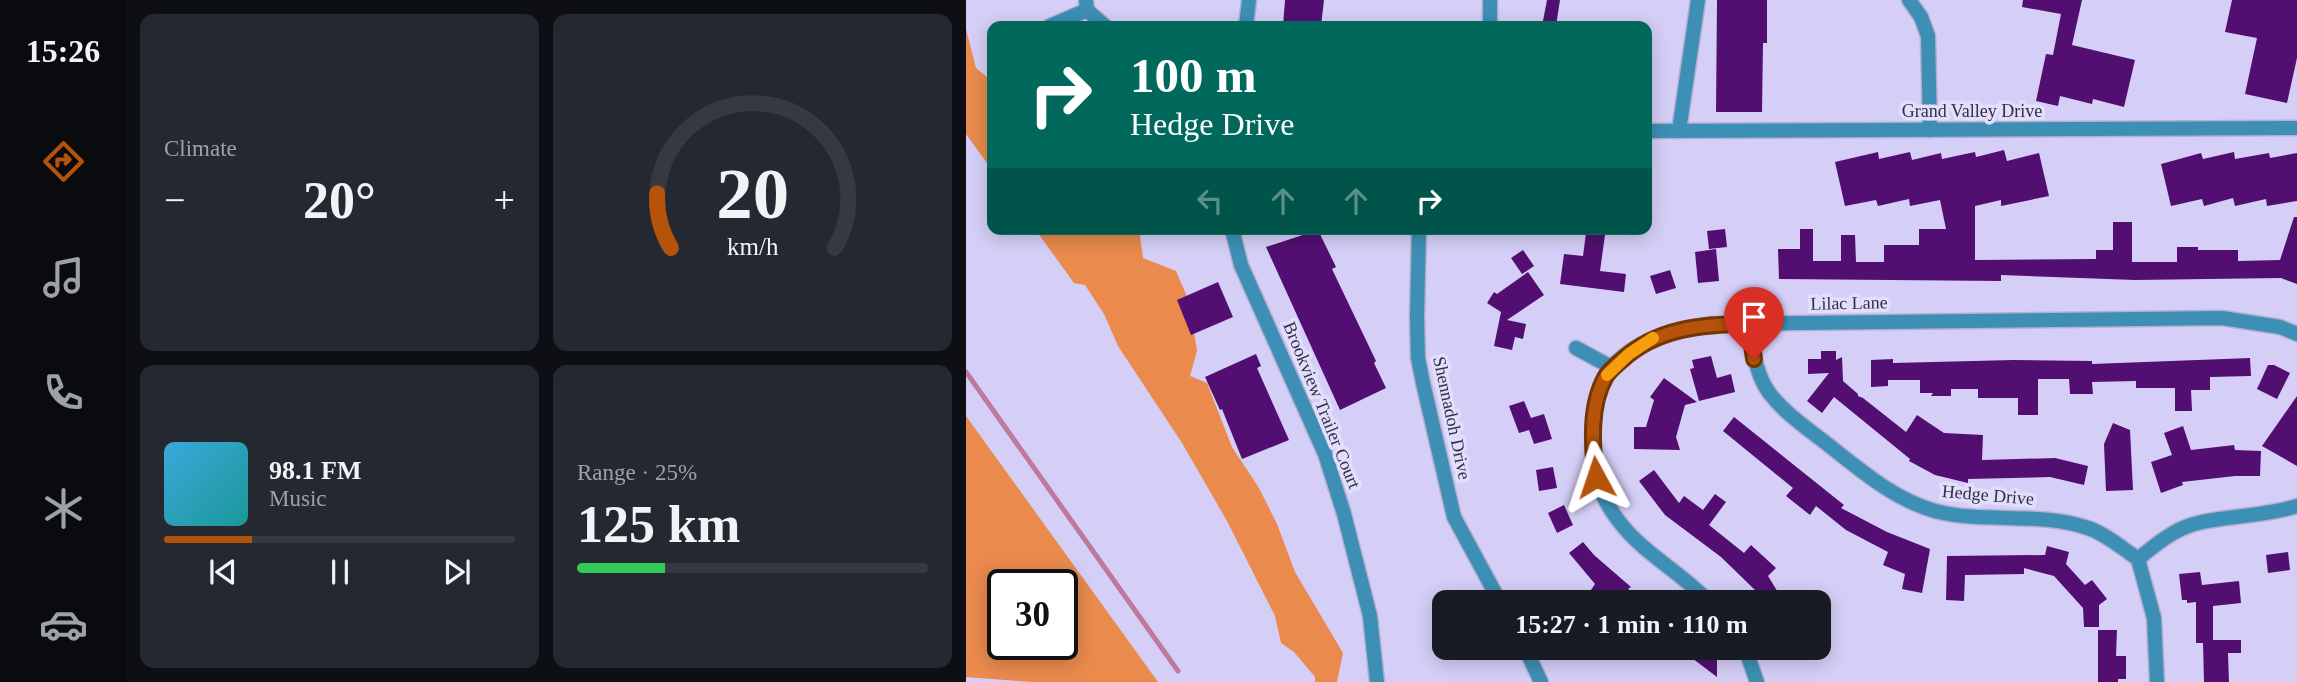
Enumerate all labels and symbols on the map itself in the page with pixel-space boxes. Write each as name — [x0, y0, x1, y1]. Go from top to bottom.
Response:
street label: Grand Valley Drive — [1902, 101, 2042, 121]
pin — [1724, 287, 1784, 359]
street label: Lilac Lane — [1810, 292, 1888, 314]
street label: Brookview Trailer Court — [1279, 319, 1365, 491]
street label: Shennadoh Drive — [1429, 355, 1475, 481]
position arrow — [1559, 440, 1633, 514]
street label: Hedge Drive — [1941, 481, 2035, 509]
speed limit sign: 30 — [987, 569, 1078, 660]

